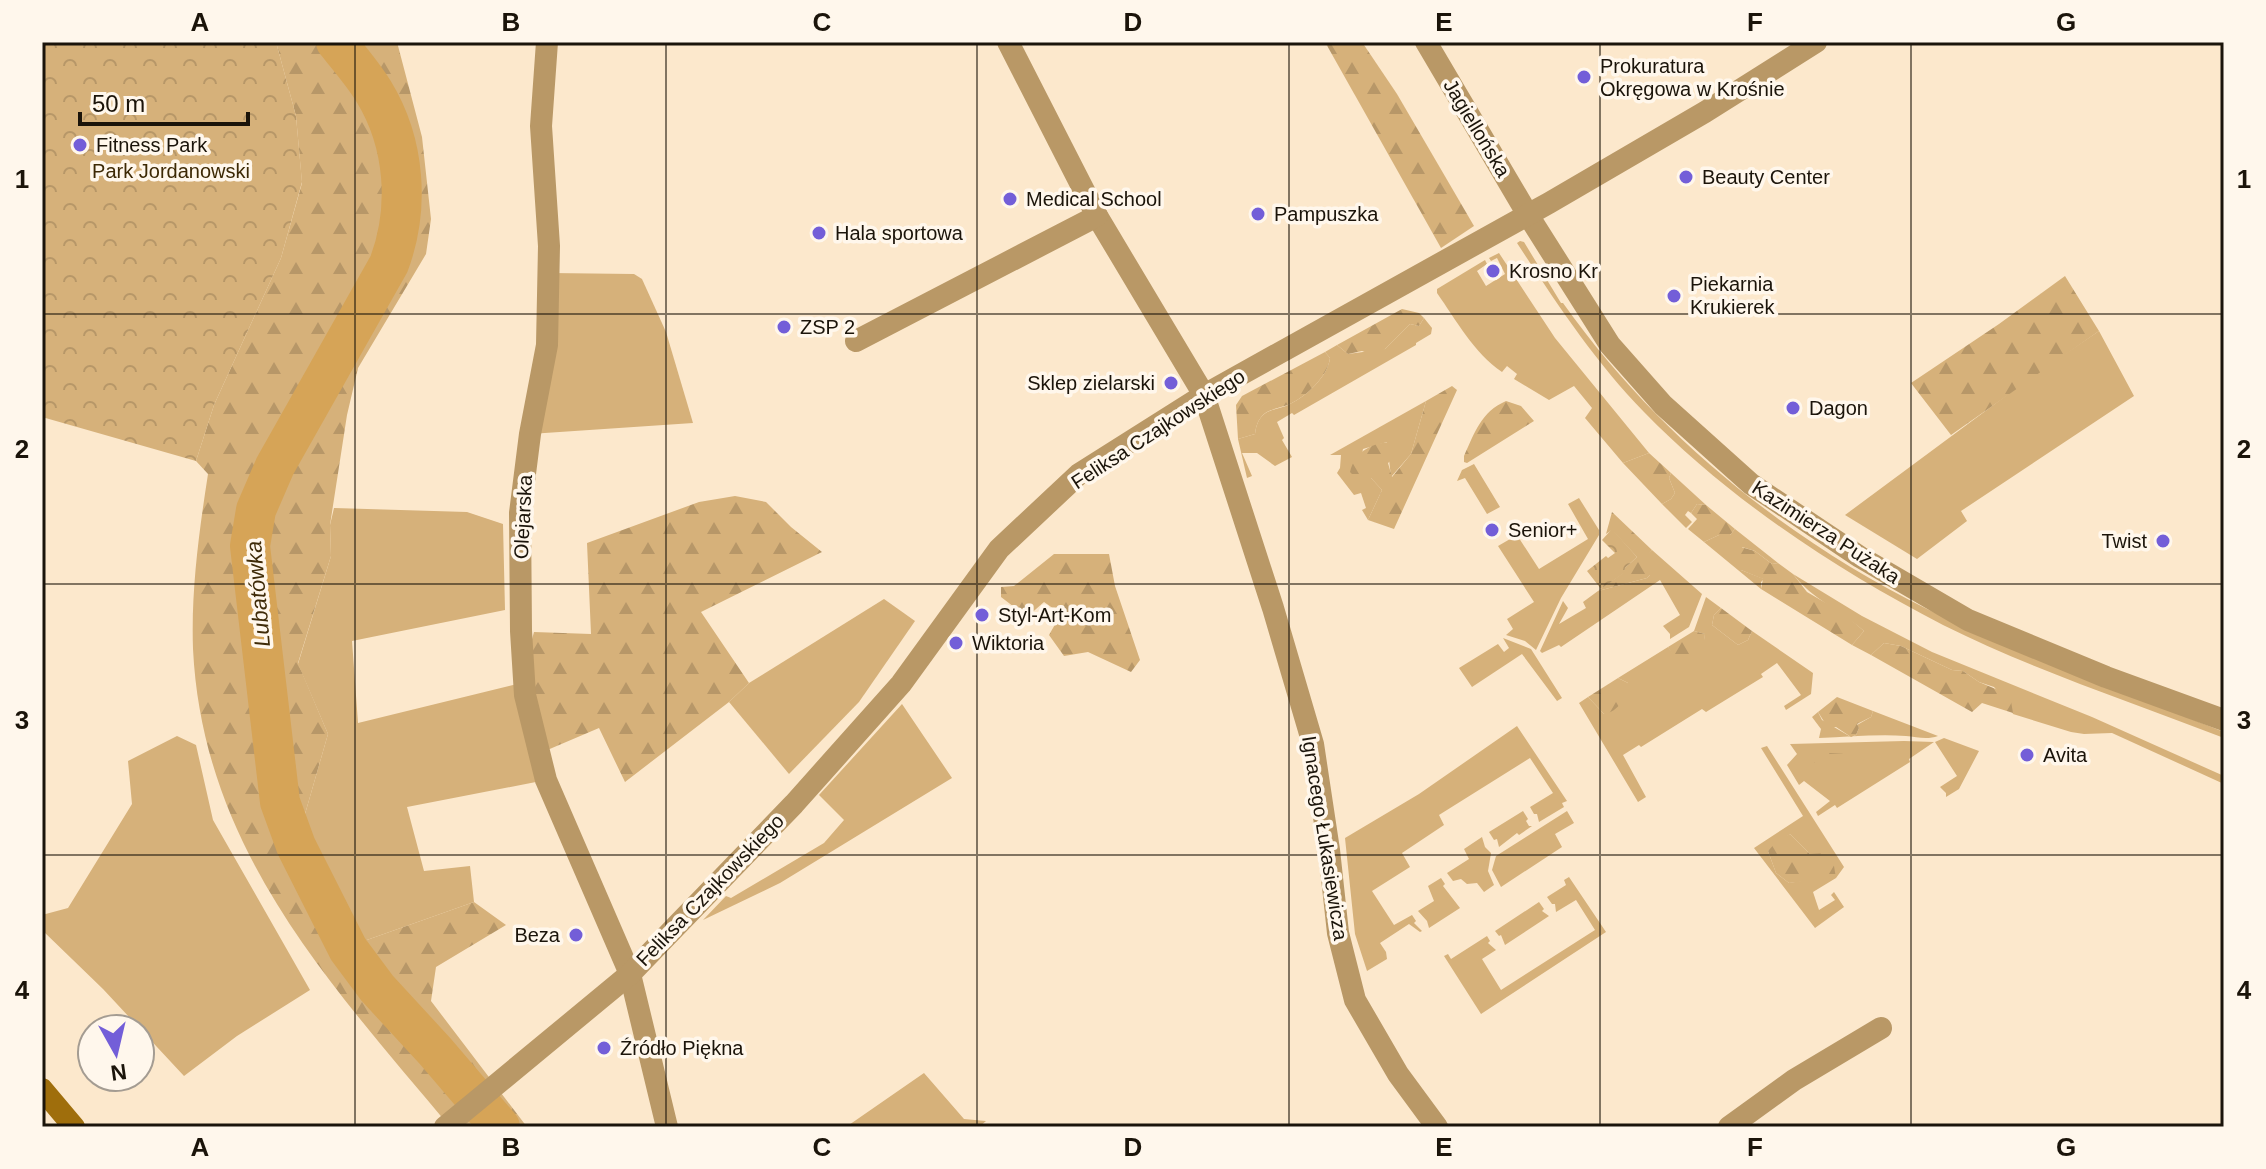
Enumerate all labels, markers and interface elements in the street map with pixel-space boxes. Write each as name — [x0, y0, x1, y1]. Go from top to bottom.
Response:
text: A — [191, 7, 210, 37]
text: B — [502, 7, 520, 37]
text: C — [813, 7, 832, 37]
text: D — [1124, 7, 1142, 37]
text: E — [1435, 7, 1453, 37]
text: F — [1747, 7, 1763, 37]
text: G — [2056, 7, 2076, 37]
place label: Prokuratura Okręgowa w Krośnie — [1600, 55, 1785, 100]
marker: Prokuratura Okręgowa w Krośnie — [1575, 68, 1593, 86]
street label: Jagiellońska — [1439, 75, 1515, 182]
scale bar — [80, 76, 248, 126]
text: 50 m — [92, 90, 145, 117]
place label: Fitness Park — [96, 134, 208, 156]
marker: Fitness Park — [71, 136, 89, 154]
park label: Park Jordanowski — [92, 160, 250, 182]
text: 1 — [15, 164, 29, 194]
text: 1 — [2237, 164, 2251, 194]
place label: Beauty Center — [1702, 166, 1830, 188]
marker: Beauty Center — [1677, 168, 1695, 186]
place label: Medical School — [1026, 188, 1162, 210]
marker: Medical School — [1001, 190, 1019, 208]
place label: Pampuszka — [1274, 203, 1379, 225]
marker: Pampuszka — [1249, 205, 1267, 223]
place label: Hala sportowa — [835, 222, 964, 244]
marker: Hala sportowa — [810, 224, 828, 242]
place label: Krosno Kr — [1509, 260, 1598, 282]
marker: Krosno Kr — [1484, 262, 1502, 280]
place label: Piekarnia Krukierek — [1690, 273, 1775, 318]
marker: Piekarnia Krukierek — [1665, 287, 1683, 305]
place label: ZSP 2 — [800, 316, 855, 338]
marker: ZSP 2 — [775, 318, 793, 336]
street label: Feliksa Czajkowskiego — [1067, 365, 1249, 493]
place label: Sklep zielarski — [1027, 372, 1155, 394]
marker: Sklep zielarski — [1162, 374, 1180, 392]
place label: Dagon — [1809, 397, 1868, 419]
marker: Dagon — [1784, 399, 1802, 417]
text: 2 — [15, 434, 29, 464]
text: 2 — [2237, 434, 2251, 464]
street label: Olejarska — [510, 473, 536, 560]
street label: Kazimierza Pużaka — [1748, 476, 1905, 588]
place label: Senior+ — [1508, 519, 1578, 541]
marker: Senior+ — [1483, 521, 1501, 539]
place label: Twist — [2101, 530, 2147, 552]
marker: Twist — [2154, 532, 2172, 550]
water label: Lubatówka — [241, 540, 275, 648]
place label: Styl-Art-Kom — [998, 604, 1111, 626]
marker: Styl-Art-Kom — [973, 606, 991, 624]
place label: Wiktoria — [972, 632, 1045, 654]
marker: Wiktoria — [947, 634, 965, 652]
text: 3 — [15, 705, 29, 735]
text: 3 — [2237, 705, 2251, 735]
street label: Ignacego Łukasiewicza — [1298, 734, 1352, 943]
place label: Avita — [2043, 744, 2088, 766]
marker: Avita — [2018, 746, 2036, 764]
street label: Feliksa Czajkowskiego — [632, 810, 788, 970]
place label: Beza — [514, 924, 561, 946]
marker: Beza — [567, 926, 585, 944]
text: 4 — [15, 975, 30, 1005]
text: 4 — [2237, 975, 2252, 1005]
north arrow — [76, 1013, 156, 1093]
place label: Źródło Piękna — [620, 1037, 744, 1059]
marker: Źródło Piękna — [595, 1039, 613, 1057]
text: N — [109, 1059, 128, 1086]
text: A — [191, 1132, 210, 1162]
text: B — [502, 1132, 520, 1162]
text: C — [813, 1132, 832, 1162]
text: D — [1124, 1132, 1142, 1162]
text: E — [1435, 1132, 1453, 1162]
text: F — [1747, 1132, 1763, 1162]
text: G — [2056, 1132, 2076, 1162]

